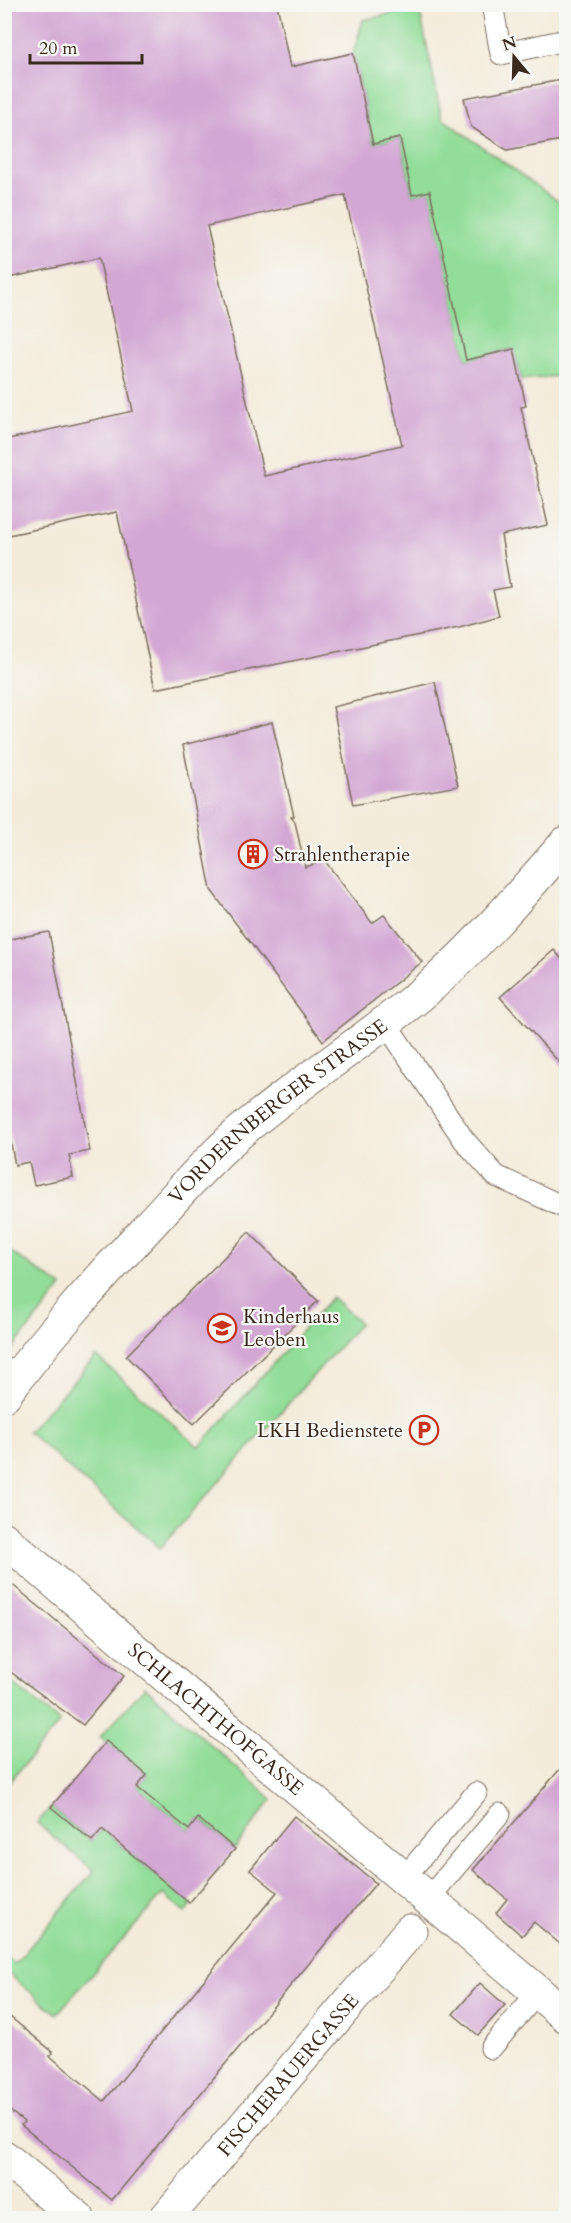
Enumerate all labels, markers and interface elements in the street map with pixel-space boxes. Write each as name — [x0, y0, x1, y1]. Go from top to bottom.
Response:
scale bar — [30, 27, 142, 65]
north arrow — [484, 27, 544, 87]
text: N — [499, 31, 520, 56]
text: 20 m — [39, 36, 78, 61]
building icon: Strahlentherapie — [237, 838, 269, 870]
place label: Strahlentherapie — [274, 841, 410, 868]
street label: VORDERNBERGER STRASSE — [162, 1012, 393, 1210]
place label: Kinderhaus Leoben — [243, 1303, 339, 1353]
school or university icon: Kinderhaus Leoben — [206, 1312, 238, 1344]
parking icon: LKH Bedienstete — [408, 1414, 440, 1446]
place label: LKH Bedienstete — [257, 1417, 403, 1444]
street label: SCHLACHTHOFGASSE — [122, 1636, 310, 1801]
street label: FISCHERAUERGASSE — [211, 1988, 365, 2162]

